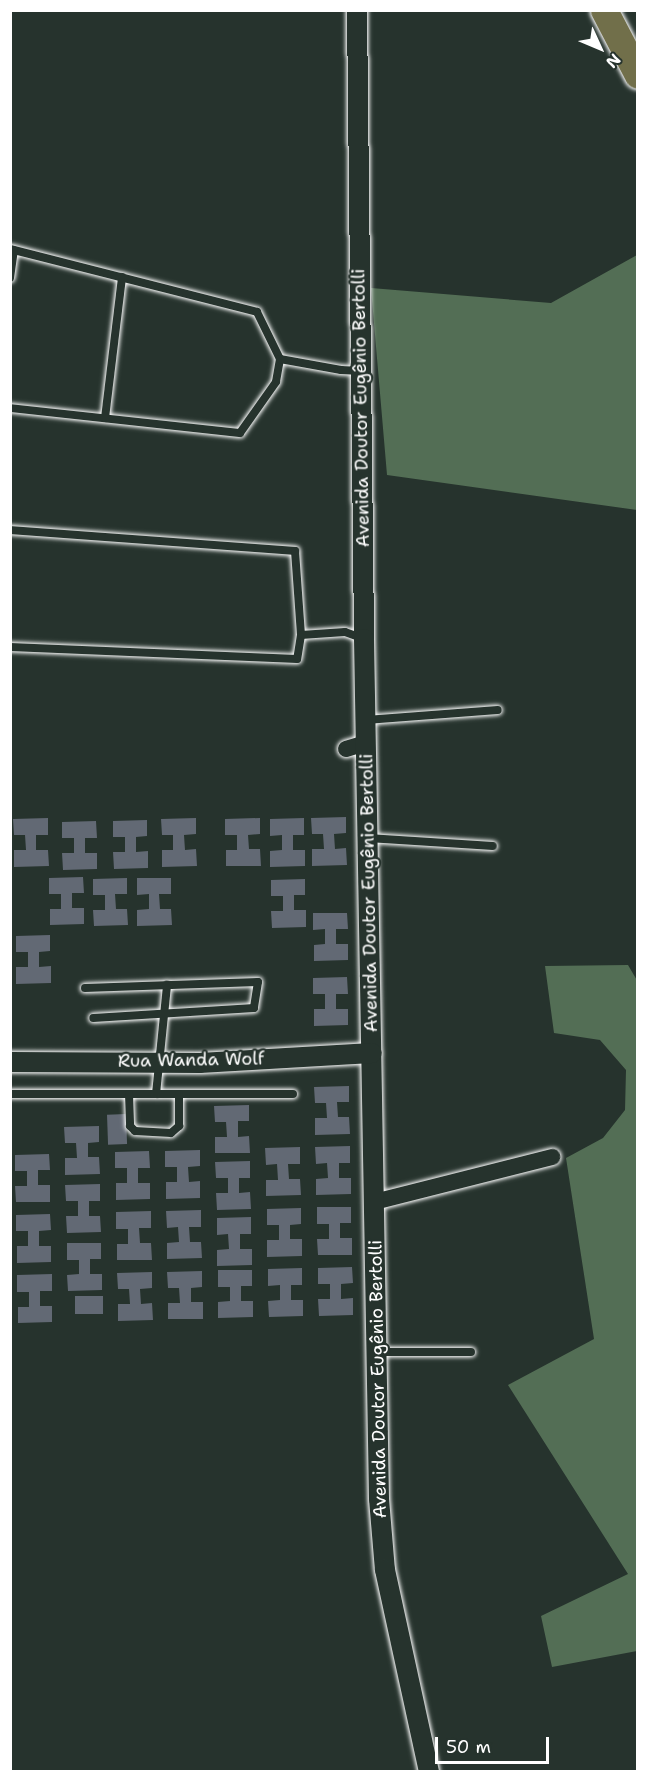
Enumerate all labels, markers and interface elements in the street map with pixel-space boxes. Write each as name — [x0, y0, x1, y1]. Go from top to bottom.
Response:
north arrow — [570, 18, 630, 78]
text: N — [601, 49, 625, 73]
street label: Avenida Doutor Eugênio Bertolli — [348, 268, 374, 548]
street label: Avenida Doutor Eugênio Bertolli — [356, 753, 382, 1033]
street label: Rua Wanda Wolf — [118, 1048, 264, 1072]
street label: Avenida Doutor Eugênio Bertolli — [365, 1239, 391, 1519]
scale bar — [438, 1725, 552, 1763]
text: 50 m — [446, 1735, 491, 1759]

